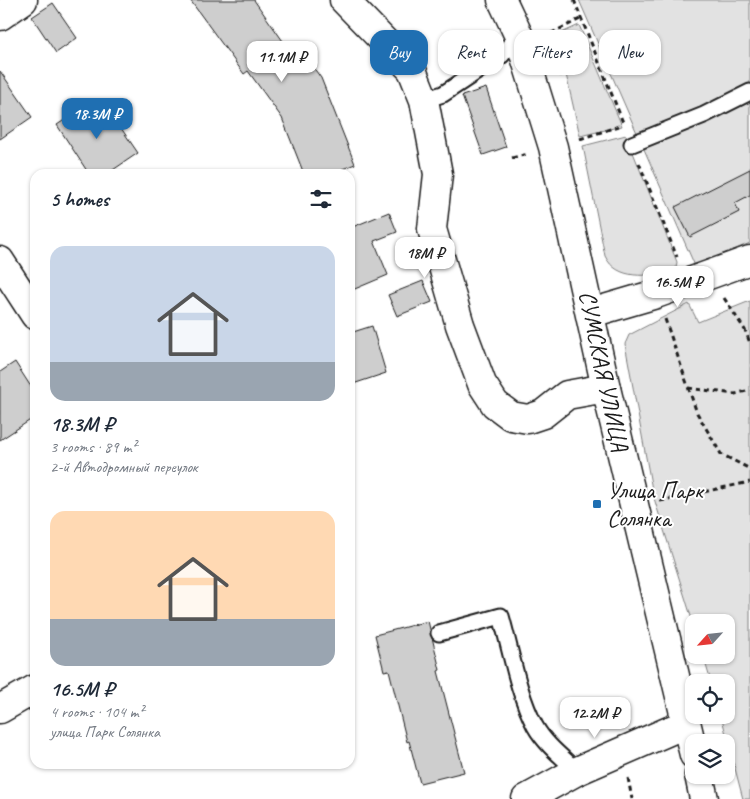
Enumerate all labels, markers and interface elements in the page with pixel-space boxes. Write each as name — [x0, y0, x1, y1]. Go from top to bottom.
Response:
chip: Buy — [370, 30, 428, 75]
chip: Rent — [438, 30, 504, 75]
chip: Filters — [514, 30, 589, 75]
chip: New — [599, 30, 661, 75]
pin: 11.1M ₽ — [236, 41, 328, 83]
text: 11.1M ₽ — [258, 47, 306, 67]
pin: 18.3M ₽ — [51, 98, 143, 140]
text: 18.3M ₽ — [73, 104, 121, 124]
icon: filters — [307, 185, 335, 213]
text: 5 homes — [50, 186, 109, 212]
pin: 18M ₽ — [390, 236, 460, 279]
text: 18M ₽ — [406, 243, 444, 263]
pin: 16.5M ₽ — [632, 266, 724, 308]
text: 16.5M ₽ — [654, 272, 702, 292]
icon: home — [148, 279, 238, 369]
street label: СУМСКАЯ УЛИЦА — [572, 288, 636, 455]
text: 18.3M ₽ — [50, 411, 114, 437]
text: 3 rooms · 89 m² — [50, 437, 136, 457]
text: 2-й Автодромный переулок — [50, 457, 198, 477]
place label: Улица Парк Солянка — [607, 475, 705, 533]
marker: Улица Парк Солянка — [591, 498, 603, 510]
icon: home — [148, 544, 238, 634]
north arrow — [685, 614, 735, 664]
map controls — [685, 614, 735, 784]
button: locate — [685, 674, 735, 724]
text: 16.5M ₽ — [50, 676, 114, 702]
pin: 12.2M ₽ — [549, 696, 641, 739]
text: 4 rooms · 104 m² — [50, 702, 144, 722]
text: 12.2M ₽ — [571, 703, 619, 723]
text: улица Парк Солянка — [50, 722, 160, 742]
button: layers — [685, 734, 735, 784]

